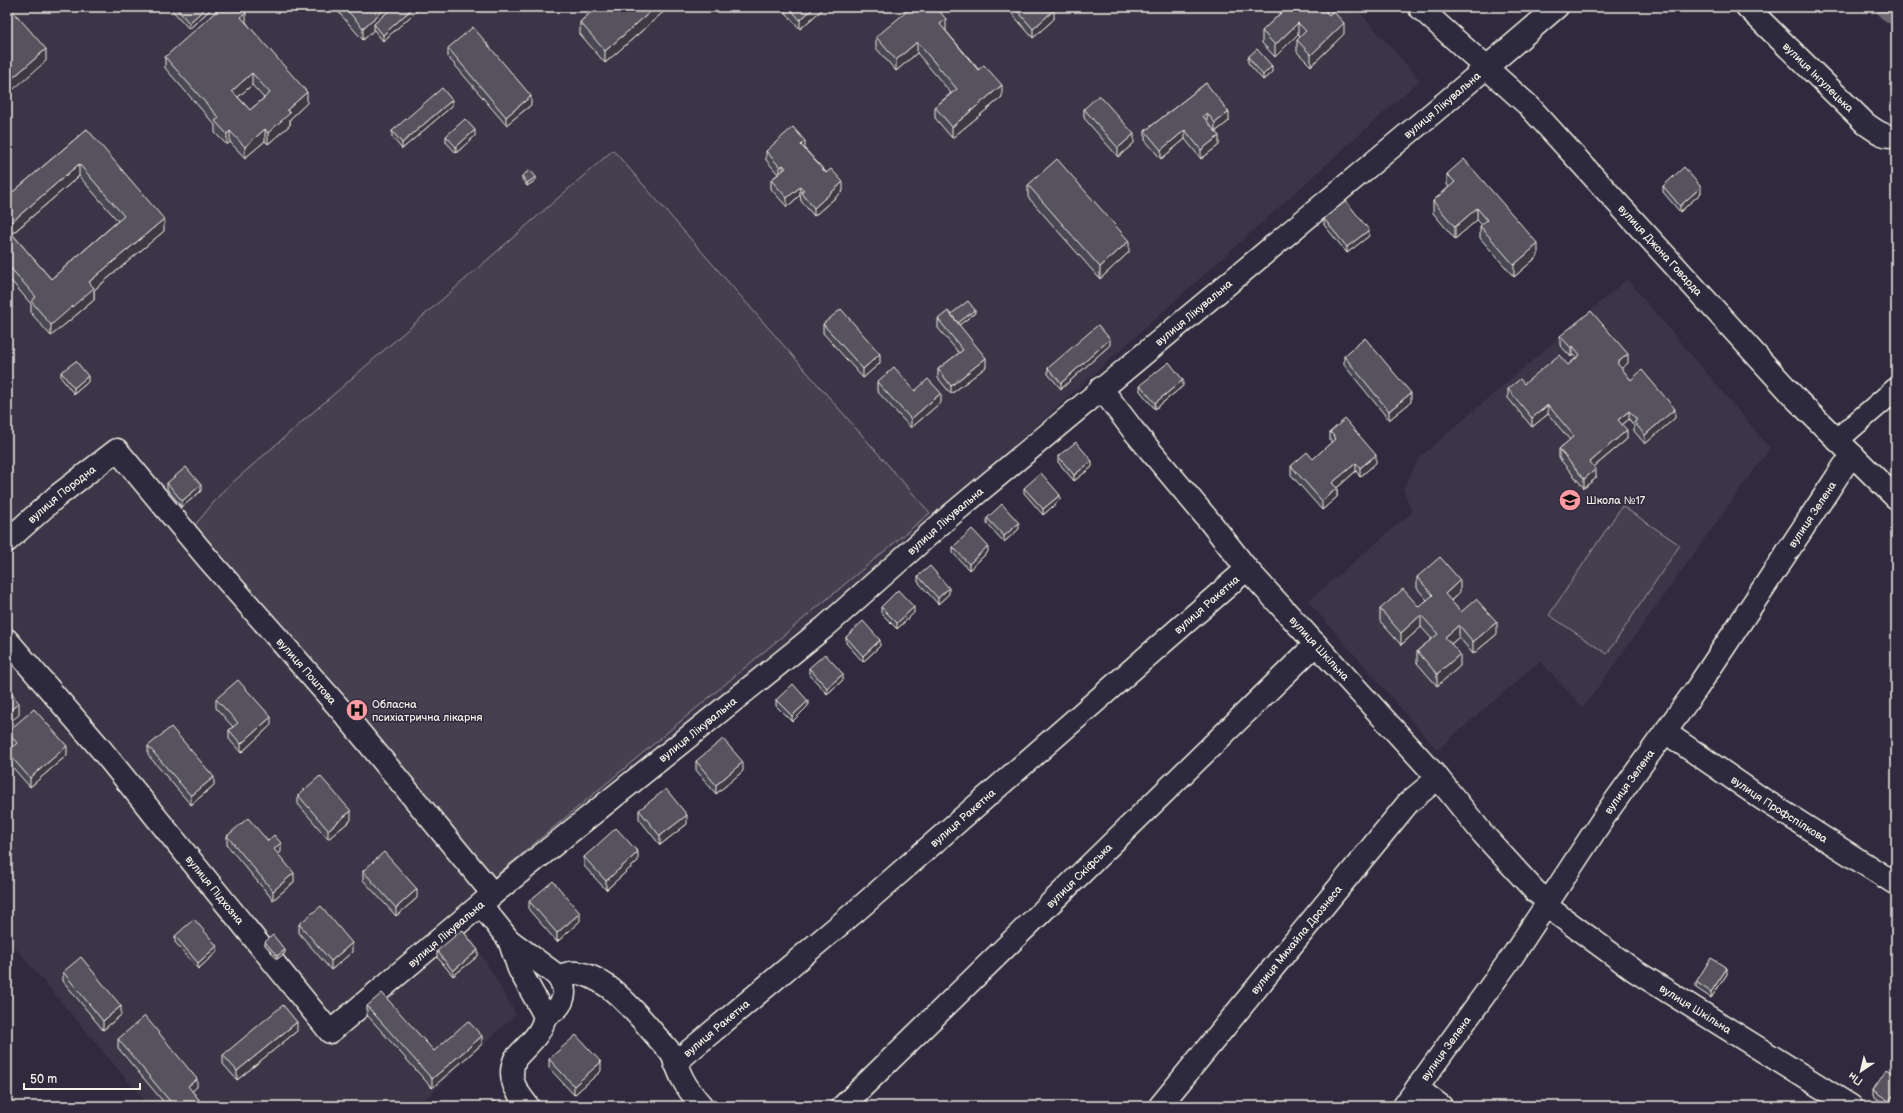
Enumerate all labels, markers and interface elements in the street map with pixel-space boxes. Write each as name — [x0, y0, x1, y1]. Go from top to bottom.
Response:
street label: вулиця Інгулецька — [1780, 39, 1857, 115]
street label: вулиця Лікувальна — [1401, 69, 1483, 141]
street label: вулиця Джона Говарда — [1616, 202, 1706, 299]
street label: вулиця Лікувальна — [1152, 276, 1235, 348]
street label: вулиця Породна — [25, 462, 98, 526]
street label: вулиця Зелена — [1786, 478, 1839, 550]
street label: вулиця Лікувальна — [905, 484, 986, 557]
school or university icon: Школа №17 — [1557, 487, 1583, 513]
place label: Школа №17 — [1586, 494, 1646, 507]
street label: вулиця Ракетна — [1171, 572, 1242, 636]
street label: вулиця Шкільна — [1287, 613, 1352, 683]
street label: вулиця Поштова — [274, 635, 340, 707]
street label: вулиця Лікувальна — [656, 694, 739, 765]
hospital icon: Обласна психіатрична лікарня — [344, 697, 370, 723]
place label: Обласна психіатрична лікарня — [372, 698, 483, 724]
street label: вулиця Зелена — [1601, 746, 1657, 816]
street label: вулиця Профспілкова — [1729, 773, 1831, 846]
street label: вулиця Ракетна — [927, 785, 998, 850]
street label: вулиця Скіфська — [1043, 840, 1115, 910]
street label: вулиця Підхозна — [183, 853, 247, 927]
street label: вулиця Михайла Дрознеса — [1248, 882, 1345, 997]
street label: вулиця Лікувальна — [405, 897, 487, 970]
street label: вулиця Шкільна — [1657, 981, 1734, 1036]
street label: вулиця Ракетна — [681, 997, 752, 1060]
street label: вулиця Зелена — [1418, 1013, 1474, 1083]
north arrow — [1841, 1051, 1881, 1091]
scale bar — [24, 1065, 140, 1091]
text: Пн — [1846, 1069, 1865, 1088]
text: 50 m — [30, 1072, 57, 1087]

